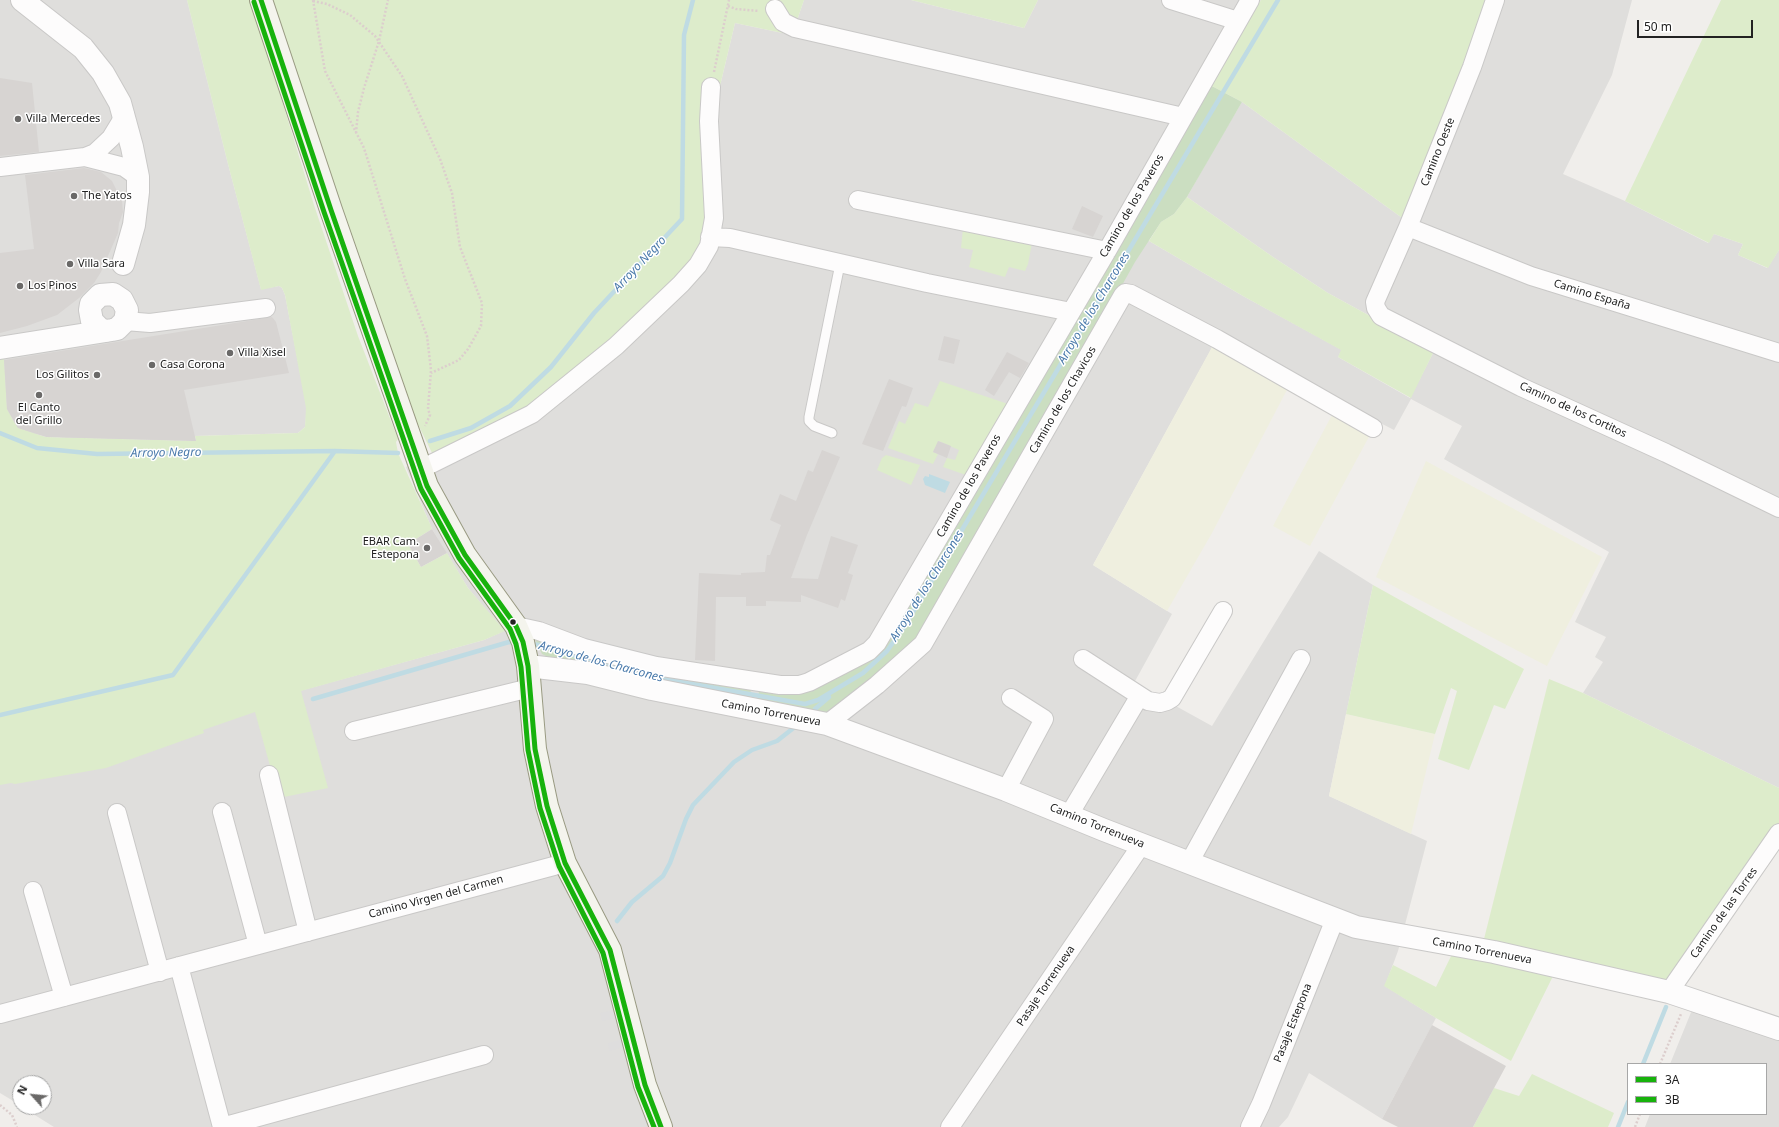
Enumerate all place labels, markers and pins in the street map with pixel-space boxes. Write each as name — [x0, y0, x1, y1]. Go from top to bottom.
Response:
place label: Villa Mercedes — [26, 112, 100, 126]
marker: Villa Mercedes — [13, 114, 23, 124]
place label: The Yatos — [82, 189, 132, 203]
marker: The Yatos — [69, 191, 79, 201]
place label: Villa Sara — [78, 257, 125, 271]
marker: Villa Sara — [65, 259, 75, 269]
place label: Los Pinos — [28, 279, 77, 293]
marker: Los Pinos — [15, 281, 25, 291]
place label: Villa Xisel — [238, 346, 286, 360]
marker: Villa Xisel — [225, 348, 235, 358]
place label: Casa Corona — [160, 358, 225, 372]
marker: Casa Corona — [147, 360, 157, 370]
place label: Los Gilitos — [36, 368, 89, 382]
marker: Los Gilitos — [92, 370, 102, 380]
marker: El Canto del Grillo — [34, 390, 44, 400]
place label: El Canto del Grillo — [16, 401, 62, 427]
place label: EBAR Cam. Estepona — [363, 535, 419, 561]
marker: EBAR Cam. Estepona — [422, 543, 432, 553]
unlabelled marker — [508, 617, 518, 627]

